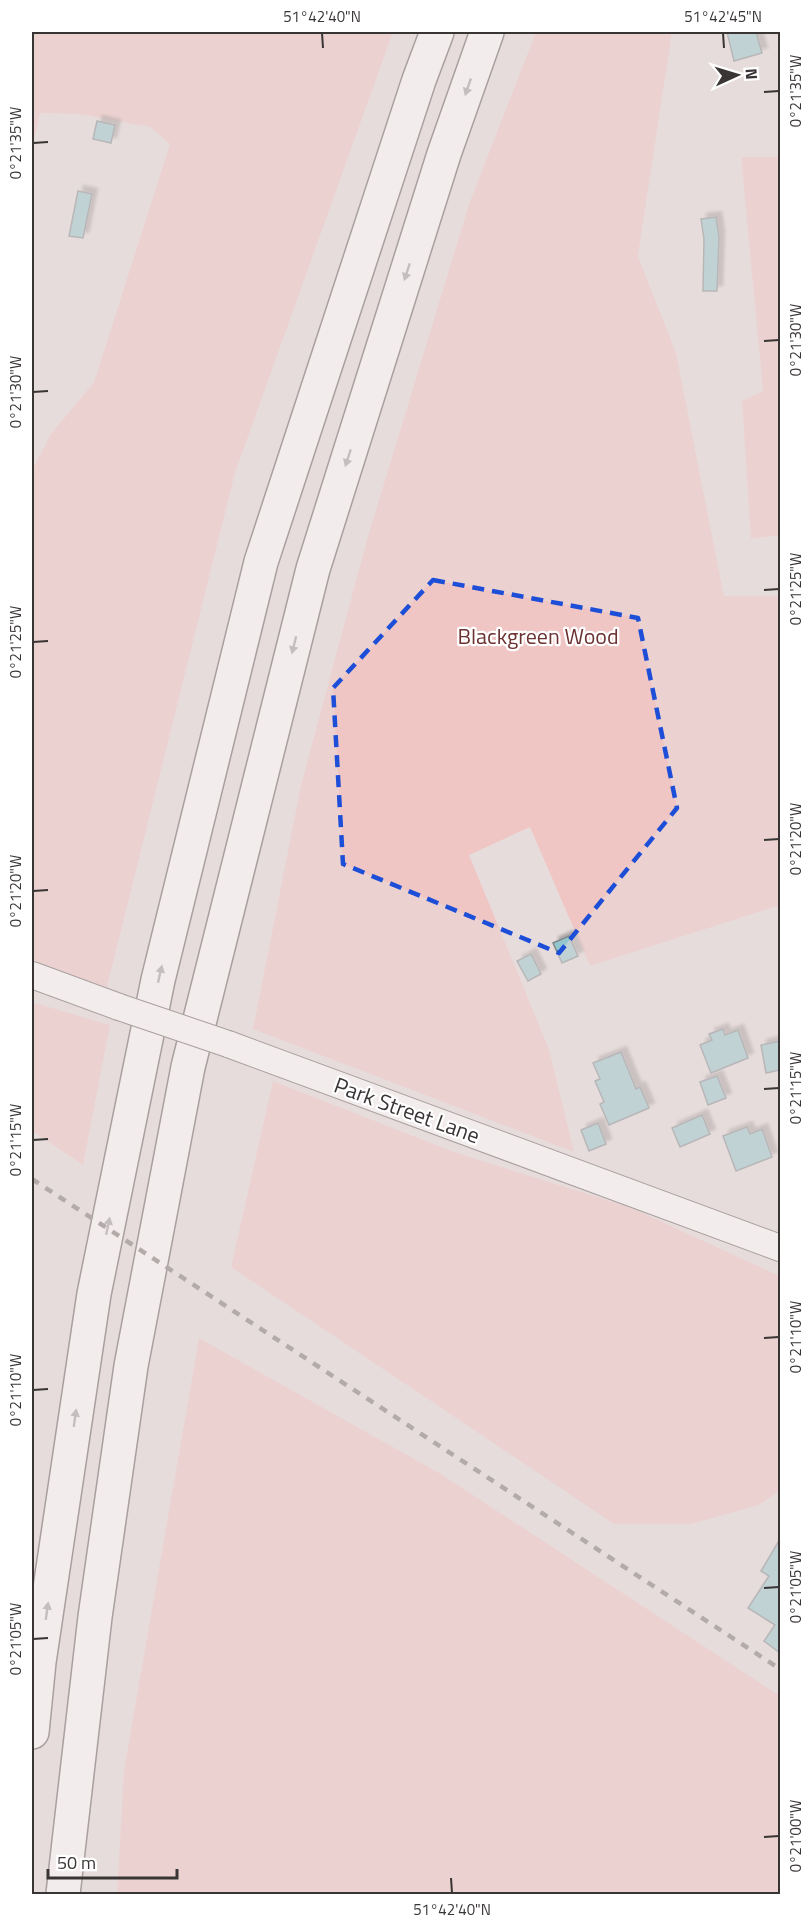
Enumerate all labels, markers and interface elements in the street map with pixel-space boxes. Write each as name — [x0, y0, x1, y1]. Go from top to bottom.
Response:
text: 51°42'40"N — [283, 5, 361, 28]
text: 51°42'45"N — [684, 5, 762, 28]
north arrow — [707, 45, 767, 105]
text: 0°21'35"W — [784, 55, 807, 127]
text: N — [740, 68, 764, 80]
one-way arrow — [462, 78, 472, 96]
text: 0°21'35"W — [4, 107, 27, 179]
one-way arrow — [402, 263, 411, 281]
text: 0°21'30"W — [784, 304, 807, 376]
text: 0°21'30"W — [4, 356, 27, 428]
one-way arrow — [343, 449, 352, 467]
text: 0°21'25"W — [784, 553, 807, 625]
text: 0°21'25"W — [4, 606, 27, 678]
park label: Blackgreen Wood — [457, 619, 619, 653]
one-way arrow — [288, 636, 298, 654]
text: 0°21'20"W — [784, 803, 807, 875]
text: 0°21'20"W — [4, 855, 27, 927]
one-way arrow — [155, 964, 165, 983]
text: 0°21'15"W — [784, 1052, 807, 1124]
street label: Park Street Lane — [329, 1068, 485, 1152]
text: 0°21'15"W — [4, 1104, 27, 1176]
one-way arrow — [104, 1217, 113, 1236]
text: 0°21'10"W — [784, 1301, 807, 1373]
text: 0°21'10"W — [4, 1354, 27, 1426]
one-way arrow — [71, 1409, 80, 1428]
text: 0°21'05"W — [784, 1551, 807, 1623]
one-way arrow — [42, 1602, 51, 1621]
text: 0°21'05"W — [4, 1603, 27, 1675]
text: 0°21'00"W — [784, 1800, 807, 1872]
scale bar — [48, 1842, 177, 1880]
text: 50 m — [57, 1849, 96, 1876]
text: 51°42'40"N — [413, 1898, 491, 1921]

